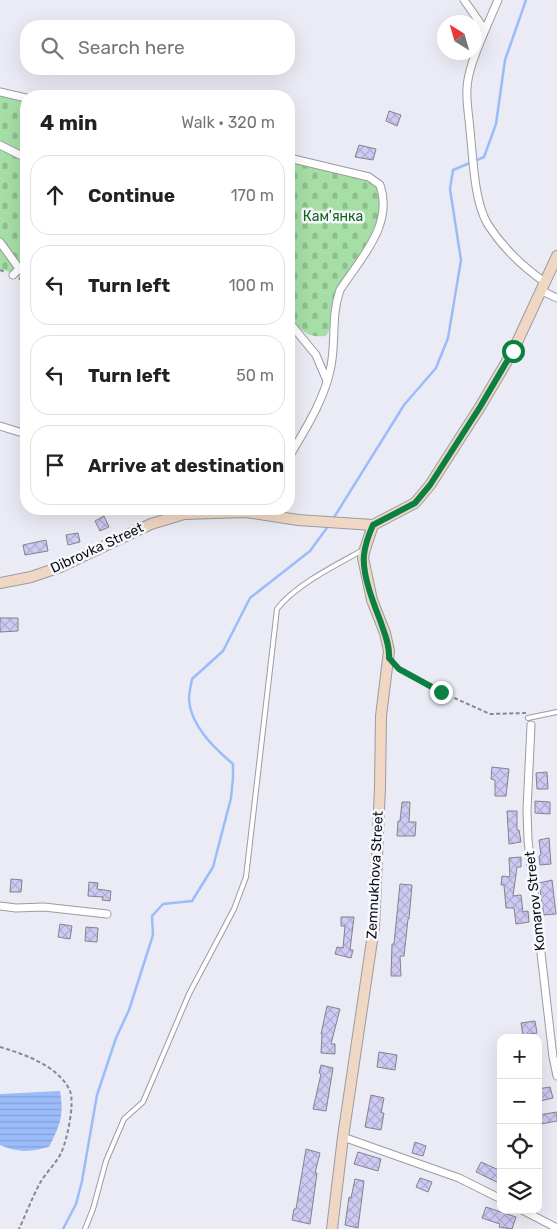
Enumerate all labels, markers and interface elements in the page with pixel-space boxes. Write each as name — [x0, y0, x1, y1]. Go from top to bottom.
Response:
north arrow — [437, 15, 482, 60]
search box — [20, 20, 295, 75]
icon: search — [38, 34, 66, 62]
text: Search here — [78, 36, 185, 59]
text: 4 min — [40, 110, 98, 135]
text: Walk · 320 m — [181, 113, 275, 132]
icon: ahead — [41, 181, 69, 209]
text: Continue — [88, 184, 175, 207]
text: 170 m — [231, 186, 274, 205]
park label: Кам'янка — [303, 208, 363, 225]
icon: left — [41, 271, 69, 299]
text: Turn left — [88, 274, 170, 297]
text: 100 m — [229, 276, 274, 295]
route start — [502, 340, 525, 363]
icon: left — [41, 361, 69, 389]
text: Turn left — [88, 364, 170, 387]
text: 50 m — [236, 366, 274, 385]
icon: arrive — [41, 451, 69, 479]
text: Arrive at destination — [88, 454, 284, 477]
street label: Dibrovka Street — [48, 519, 147, 577]
route end — [430, 681, 453, 704]
street label: Zemnukhova Street — [363, 810, 387, 939]
street label: Komarov Street — [521, 850, 549, 952]
map controls — [497, 1034, 542, 1214]
button: + — [497, 1034, 542, 1079]
button: − — [497, 1079, 542, 1124]
button: locate — [497, 1124, 542, 1169]
button: layers — [497, 1169, 542, 1214]

